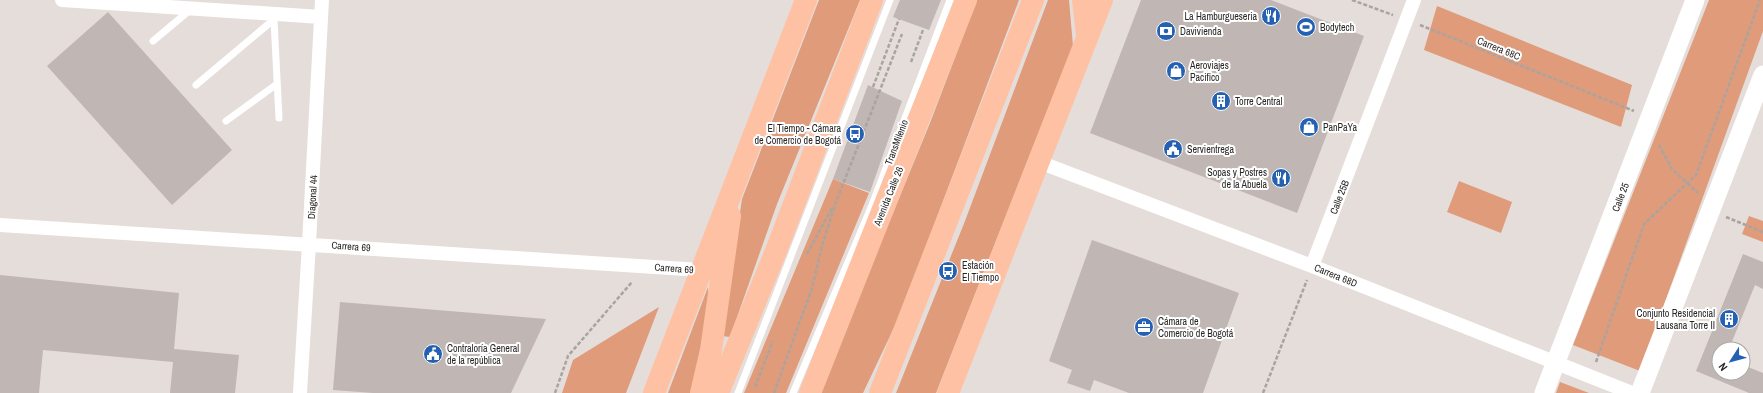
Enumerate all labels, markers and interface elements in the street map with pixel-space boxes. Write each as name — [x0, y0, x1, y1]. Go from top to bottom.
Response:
restaurant icon: La Hamburgueseria — [1260, 5, 1282, 27]
place label: La Hamburgueseria — [1185, 10, 1257, 23]
sports icon: Bodytech — [1295, 16, 1317, 38]
bank icon: Davivienda — [1155, 20, 1177, 42]
place label: Bodytech — [1320, 21, 1354, 34]
place label: Davivienda — [1180, 25, 1222, 38]
street label: Carrera 68C — [1475, 34, 1522, 63]
place label: Aeroviajes Pacifico — [1189, 59, 1229, 84]
shop icon: Aeroviajes Pacifico — [1165, 60, 1187, 82]
building icon: Torre Central — [1210, 90, 1232, 112]
place label: Torre Central — [1235, 95, 1283, 108]
shop icon: PanPaYa — [1298, 116, 1320, 138]
street label: TransMilenio — [882, 117, 911, 167]
place label: PanPaYa — [1323, 121, 1357, 134]
place label: El Tiempo - Cámara de Comercio de Bogotá — [754, 122, 841, 147]
bus stop icon: El Tiempo - Cámara de Comercio de Bogotá — [844, 123, 866, 145]
public building icon: Servientrega — [1162, 138, 1184, 160]
place label: Servientrega — [1187, 143, 1234, 156]
street label: Avenida Calle 26 — [870, 164, 906, 228]
place label: Sopas y Postres de la Abuela — [1207, 166, 1267, 191]
restaurant icon: Sopas y Postres de la Abuela — [1270, 167, 1292, 189]
street label: Diagonal 44 — [305, 174, 320, 219]
street label: Calle 25B — [1327, 178, 1352, 216]
street label: Calle 25 — [1609, 180, 1632, 214]
street label: Carrera 69 — [331, 239, 371, 254]
place label: Estación El Tiempo — [962, 259, 999, 284]
bus stop icon: Estación El Tiempo — [937, 260, 959, 282]
street label: Carrera 69 — [654, 261, 694, 276]
street label: Carrera 68D — [1312, 261, 1359, 290]
place label: Conjunto Residencial Lausana Torre II — [1637, 307, 1715, 332]
building icon: Conjunto Residencial Lausana Torre II — [1718, 308, 1740, 330]
place label: Cámara de Comercio de Bogotá — [1158, 315, 1234, 340]
office icon: Cámara de Comercio de Bogotá — [1133, 316, 1155, 338]
north arrow — [1711, 341, 1751, 381]
place label: Contraloría General de la república — [447, 342, 519, 367]
public building icon: Contraloría General de la república — [422, 343, 444, 365]
text: N — [1715, 360, 1730, 374]

